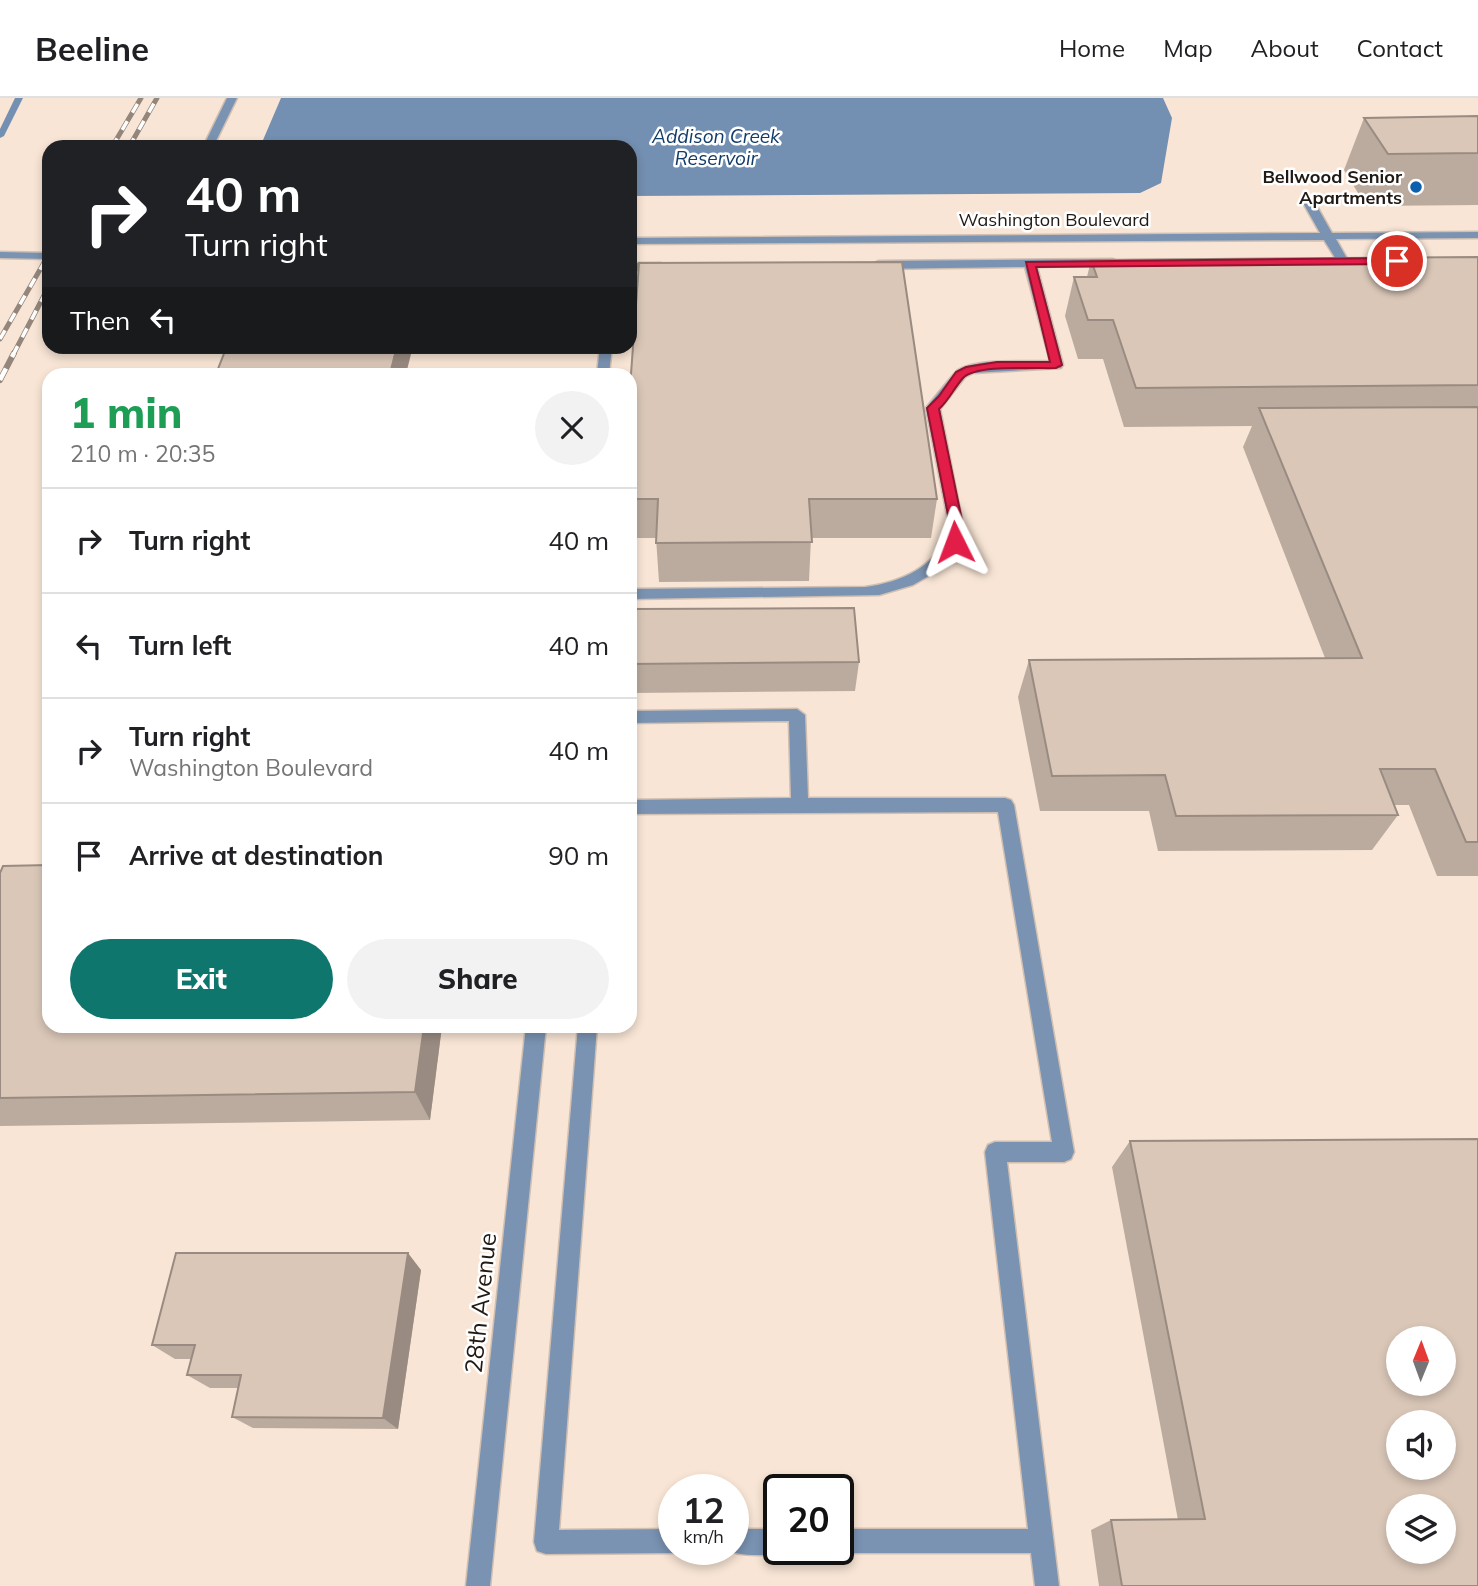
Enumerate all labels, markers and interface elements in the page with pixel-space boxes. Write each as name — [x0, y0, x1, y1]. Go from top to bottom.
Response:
text: Beeline — [35, 28, 149, 69]
text: Home — [1059, 33, 1125, 63]
text: Map — [1163, 33, 1213, 63]
text: About — [1251, 33, 1319, 63]
text: Contact — [1357, 33, 1443, 63]
water label: Addison Creek Reservoir — [651, 124, 781, 170]
text: 40 m — [185, 163, 301, 224]
place label: Bellwood Senior Apartments — [1262, 165, 1403, 209]
icon: right — [70, 168, 161, 259]
marker: Bellwood Senior Apartments — [1408, 179, 1424, 195]
street label: Washington Boulevard — [959, 208, 1149, 231]
text: Turn right — [185, 224, 328, 264]
pin — [1367, 231, 1427, 291]
icon: arrive — [1378, 242, 1416, 280]
icon: left — [144, 301, 182, 339]
text: Then — [70, 304, 130, 337]
text: 1 min — [70, 386, 183, 439]
button: close — [535, 391, 609, 465]
text: 210 m · 20:35 — [70, 439, 215, 468]
position arrow — [918, 505, 992, 579]
icon: right — [70, 522, 108, 560]
text: Turn right — [129, 524, 250, 557]
text: 40 m — [548, 524, 609, 557]
icon: left — [70, 627, 108, 665]
text: Turn left — [129, 629, 231, 662]
text: 40 m — [548, 629, 609, 662]
text: Turn right — [129, 720, 250, 753]
icon: right — [70, 732, 108, 770]
text: 40 m — [548, 734, 609, 767]
text: Washington Boulevard — [129, 753, 373, 782]
icon: arrive — [70, 837, 108, 875]
text: Arrive at destination — [129, 839, 384, 872]
text: 90 m — [548, 839, 609, 872]
button: Exit — [70, 939, 333, 1019]
button: Share — [347, 939, 609, 1019]
street label: 28th Avenue — [458, 1231, 502, 1375]
north arrow — [1386, 1326, 1456, 1396]
map controls — [1386, 1326, 1456, 1564]
button: sound — [1386, 1410, 1456, 1480]
speed limit sign: 20 — [763, 1474, 854, 1565]
text: 12 — [682, 1488, 725, 1532]
button: layers — [1386, 1494, 1456, 1564]
text: km/h — [683, 1525, 724, 1548]

